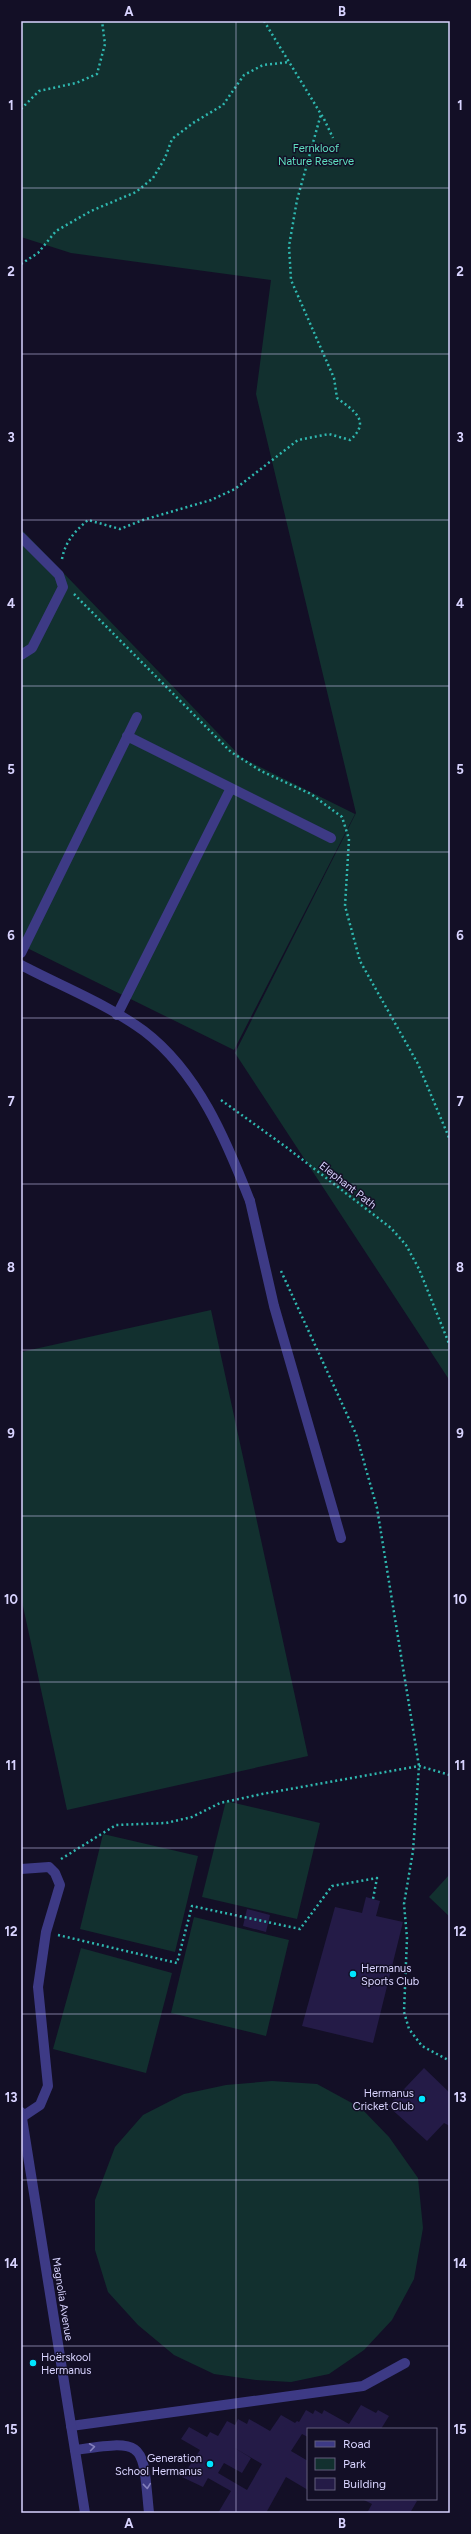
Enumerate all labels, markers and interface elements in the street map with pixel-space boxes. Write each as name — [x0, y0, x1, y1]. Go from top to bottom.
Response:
text: A — [124, 4, 134, 19]
text: B — [338, 4, 346, 19]
text: 1 — [8, 98, 14, 113]
text: 1 — [457, 98, 463, 113]
park label: Fernkloof Nature Reserve — [278, 142, 354, 168]
text: 2 — [7, 264, 15, 279]
text: 2 — [456, 264, 464, 279]
text: 3 — [7, 430, 15, 445]
text: 3 — [456, 430, 464, 445]
text: 4 — [7, 596, 15, 611]
text: 4 — [456, 596, 464, 611]
text: 5 — [7, 762, 15, 777]
text: 5 — [456, 762, 464, 777]
text: 6 — [7, 928, 15, 943]
text: 6 — [456, 928, 464, 943]
text: 7 — [7, 1094, 15, 1109]
text: 7 — [456, 1094, 464, 1109]
street label: Elephant Path — [317, 1159, 379, 1212]
text: 8 — [7, 1260, 15, 1275]
text: 8 — [456, 1260, 464, 1275]
text: 9 — [7, 1426, 15, 1441]
text: 9 — [456, 1426, 464, 1441]
text: 10 — [4, 1592, 18, 1607]
text: 10 — [453, 1592, 467, 1607]
text: 11 — [6, 1758, 16, 1773]
text: 11 — [455, 1758, 465, 1773]
text: 12 — [4, 1924, 18, 1939]
text: 12 — [453, 1924, 467, 1939]
place label: Hermanus Sports Club — [361, 1962, 419, 1988]
marker: Hermanus Sports Club — [348, 1969, 358, 1979]
place label: Hermanus Cricket Club — [353, 2087, 414, 2113]
text: 13 — [5, 2090, 17, 2105]
text: 13 — [454, 2090, 466, 2105]
marker: Hermanus Cricket Club — [417, 2094, 427, 2104]
text: 14 — [4, 2256, 18, 2271]
street label: Magnolia Avenue — [49, 2256, 76, 2342]
text: 14 — [453, 2256, 467, 2271]
place label: Hoërskool Hermanus — [41, 2351, 91, 2377]
marker: Hoërskool Hermanus — [28, 2358, 38, 2368]
text: 15 — [4, 2422, 18, 2437]
text: 15 — [453, 2422, 467, 2437]
legend — [307, 2428, 437, 2500]
text: Road — [343, 2437, 371, 2451]
one-way arrow — [89, 2443, 95, 2452]
place label: Generation School Hermanus — [115, 2452, 202, 2478]
text: Park — [343, 2457, 366, 2471]
marker: Generation School Hermanus — [205, 2459, 215, 2469]
text: Building — [343, 2477, 386, 2491]
one-way arrow — [142, 2483, 151, 2489]
text: A — [124, 2516, 134, 2531]
text: B — [338, 2516, 346, 2531]

